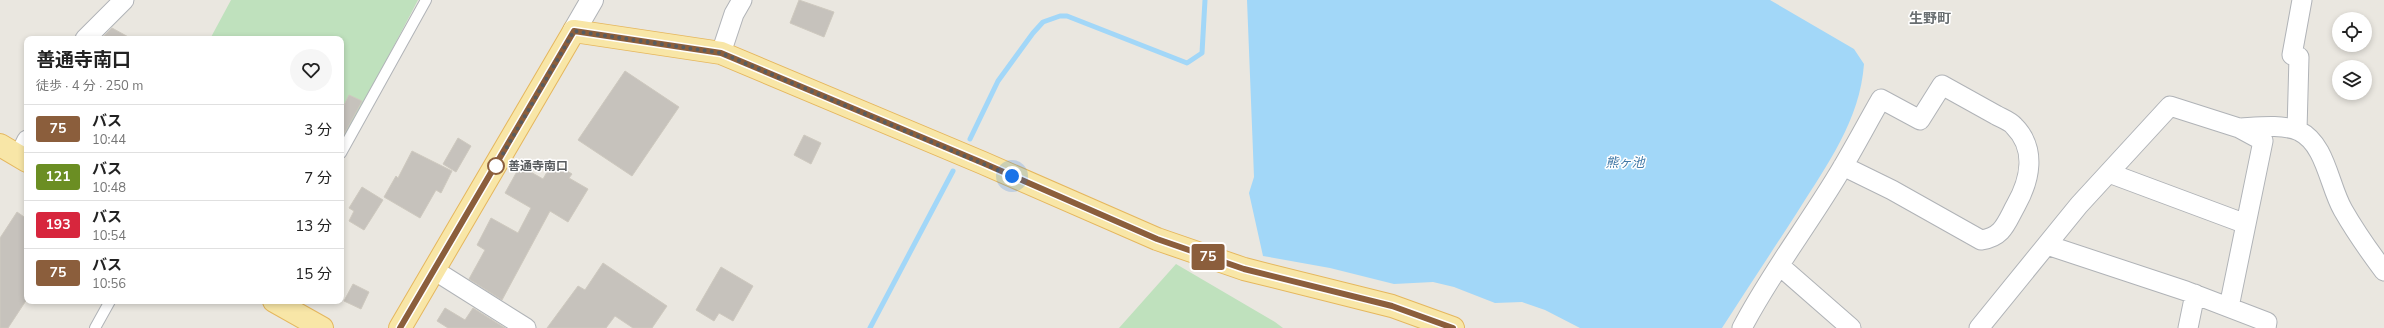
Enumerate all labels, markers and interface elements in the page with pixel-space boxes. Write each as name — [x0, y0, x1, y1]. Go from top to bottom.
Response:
district label: 生野町 — [1909, 9, 1951, 28]
map controls — [2332, 12, 2372, 100]
button: locate — [2332, 12, 2372, 52]
text: 善通寺南口 — [36, 47, 131, 73]
button: heart — [290, 49, 332, 91]
button: layers — [2332, 60, 2372, 100]
text: 徒歩 · 4 分 · 250 m — [36, 77, 143, 95]
text: バス — [92, 111, 122, 131]
text: 75 — [50, 119, 66, 138]
text: 3 分 — [304, 120, 332, 140]
text: 10:44 — [92, 131, 126, 149]
water label: 熊ヶ池 — [1605, 154, 1646, 172]
marker: 善通寺南口 — [487, 157, 505, 175]
place label: 善通寺南口 — [508, 158, 568, 174]
text: バス — [92, 159, 122, 179]
your location — [1002, 166, 1022, 186]
text: 121 — [45, 167, 71, 186]
text: 7 分 — [304, 168, 332, 188]
text: 10:48 — [92, 179, 126, 197]
text: バス — [92, 207, 122, 227]
text: 193 — [45, 215, 71, 234]
text: 13 分 — [295, 216, 332, 236]
text: 10:54 — [92, 227, 126, 245]
line badge: 75 — [1190, 244, 1226, 270]
text: 75 — [1200, 247, 1216, 266]
text: バス — [92, 255, 122, 275]
text: 75 — [50, 263, 66, 282]
text: 15 分 — [295, 264, 332, 284]
text: 10:56 — [92, 275, 126, 293]

